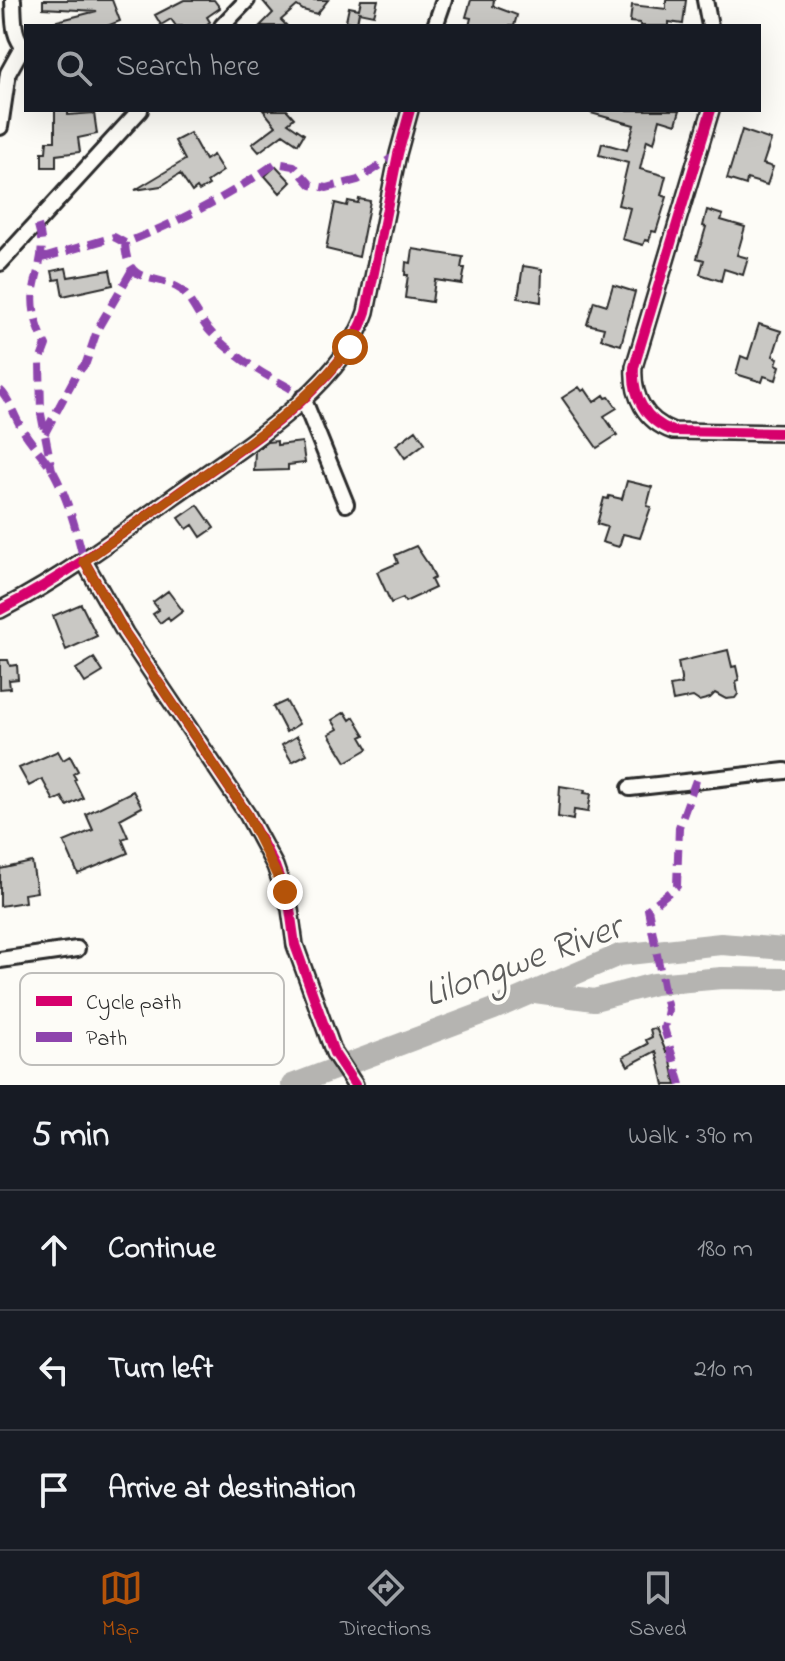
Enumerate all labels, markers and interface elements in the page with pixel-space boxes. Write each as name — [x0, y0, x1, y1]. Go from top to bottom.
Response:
search box — [24, 24, 761, 112]
icon: search — [52, 46, 96, 90]
text: Search here — [116, 46, 260, 90]
route start — [332, 329, 368, 365]
route end — [267, 874, 303, 910]
water label: Lilongwe River — [417, 900, 634, 1024]
legend — [20, 973, 284, 1065]
text: Cycle path — [86, 988, 181, 1021]
text: Path — [86, 1024, 127, 1056]
text: 5 min — [32, 1112, 109, 1162]
text: Walk · 390 m — [628, 1118, 753, 1156]
icon: ahead — [32, 1228, 76, 1272]
text: Continue — [108, 1228, 216, 1272]
text: 180 m — [697, 1231, 753, 1269]
icon: left — [32, 1348, 76, 1392]
text: Turn left — [108, 1348, 213, 1392]
text: 210 m — [694, 1351, 753, 1389]
icon: arrive — [32, 1468, 76, 1512]
text: Arrive at destination — [108, 1468, 356, 1512]
tab: Map — [99, 1566, 143, 1646]
tab: Directions — [340, 1566, 432, 1646]
tab: Saved — [629, 1566, 686, 1646]

